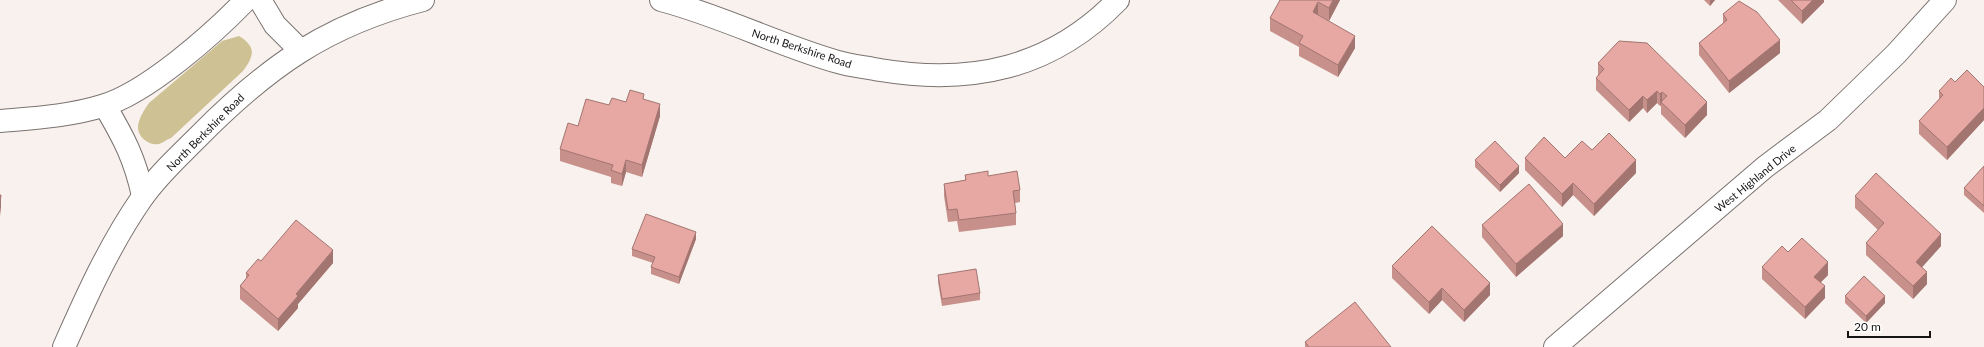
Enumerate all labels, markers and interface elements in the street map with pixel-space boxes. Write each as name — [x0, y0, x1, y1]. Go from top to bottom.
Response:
street label: North Berkshire Road — [750, 26, 854, 70]
street label: North Berkshire Road — [164, 91, 246, 173]
street label: West Highland Drive — [1712, 141, 1798, 215]
scale bar — [1848, 313, 1930, 339]
text: 20 m — [1854, 319, 1881, 334]

